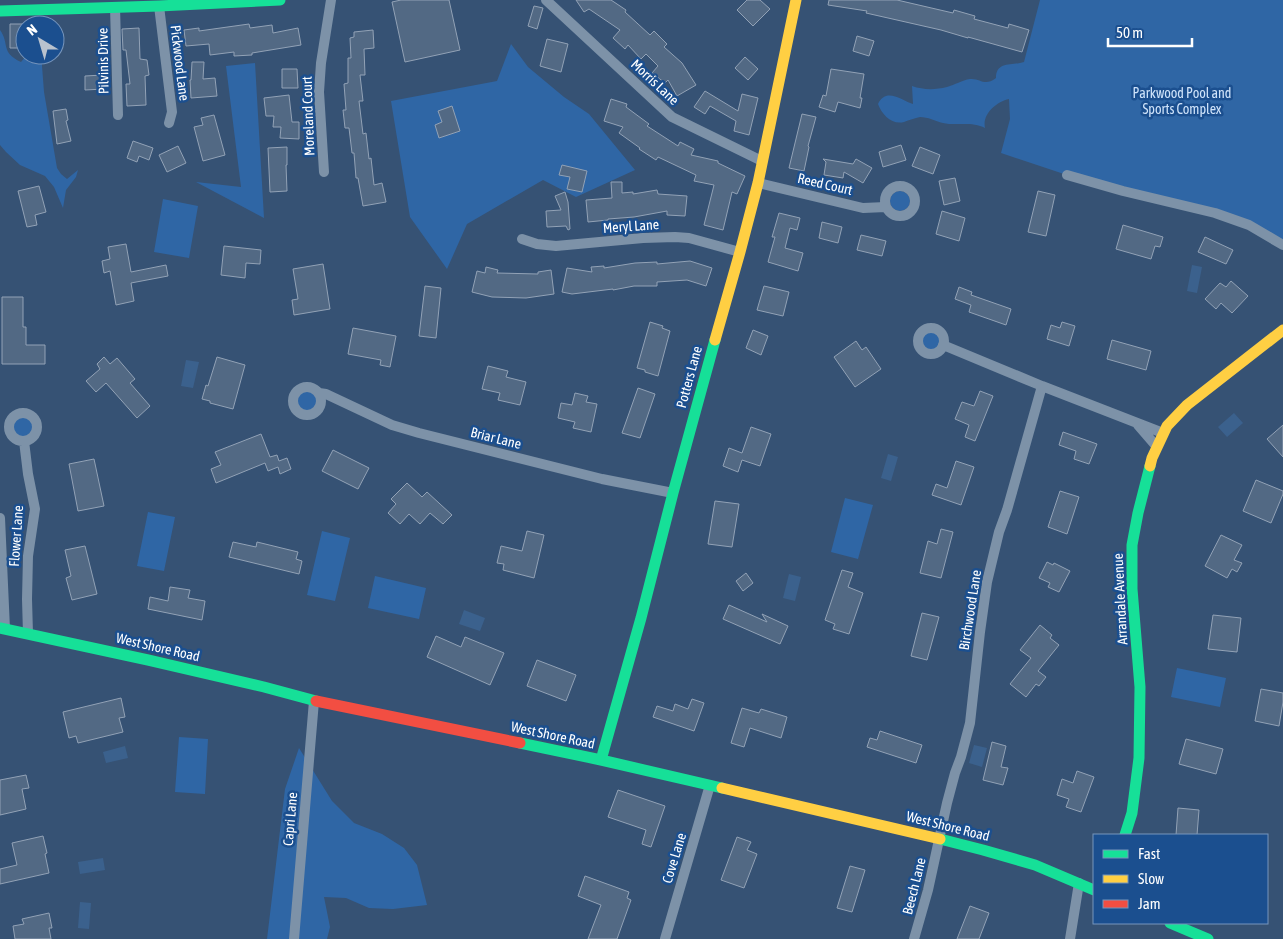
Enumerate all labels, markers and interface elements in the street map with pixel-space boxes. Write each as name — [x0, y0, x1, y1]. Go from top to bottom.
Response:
north arrow — [15, 15, 65, 65]
scale bar — [1108, 15, 1192, 47]
text: N — [24, 21, 40, 39]
street label: Pickwood Lane — [167, 24, 193, 102]
text: 50 m — [1116, 24, 1143, 41]
street label: Pilvinis Drive — [94, 28, 112, 94]
street label: Morris Lane — [628, 56, 682, 108]
street label: Moreland Court — [299, 76, 317, 156]
park label: Parkwood Pool and Sports Complex — [1133, 85, 1231, 117]
street label: Reed Court — [796, 170, 854, 198]
street label: Meryl Lane — [602, 216, 660, 236]
street label: Potters Lane — [673, 344, 705, 410]
street label: Briar Lane — [469, 424, 523, 452]
street label: Flower Lane — [6, 505, 26, 567]
street label: Arrandale Avenue — [1110, 553, 1130, 645]
street label: Birchwood Lane — [956, 569, 984, 651]
street label: West Shore Road — [115, 630, 201, 664]
street label: West Shore Road — [510, 718, 596, 752]
street label: Capri Lane — [280, 792, 300, 846]
street label: West Shore Road — [905, 808, 991, 844]
street label: Cove Lane — [659, 831, 689, 885]
legend — [1093, 834, 1268, 924]
text: Fast — [1138, 845, 1160, 862]
street label: Beech Lane — [899, 856, 929, 916]
text: Slow — [1138, 870, 1164, 887]
text: Jam — [1138, 895, 1161, 912]

